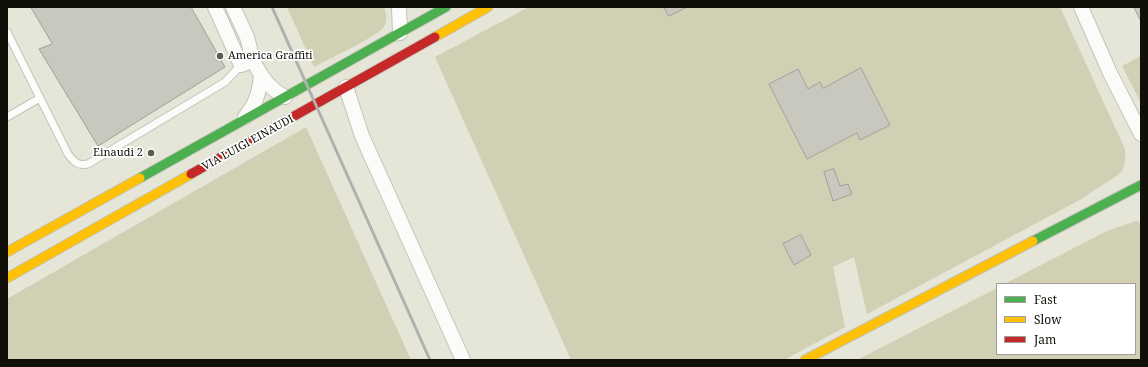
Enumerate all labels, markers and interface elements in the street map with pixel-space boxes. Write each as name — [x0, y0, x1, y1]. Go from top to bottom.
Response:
place label: America Graffiti — [228, 49, 313, 63]
marker: America Graffiti — [215, 51, 225, 61]
street label: VIA LUIGI EINAUDI — [200, 112, 296, 174]
place label: Einaudi 2 — [93, 146, 143, 160]
marker: Einaudi 2 — [146, 148, 156, 158]
legend — [996, 283, 1136, 355]
text: Fast — [1034, 291, 1057, 308]
text: Slow — [1034, 311, 1062, 328]
text: Jam — [1034, 331, 1056, 348]

